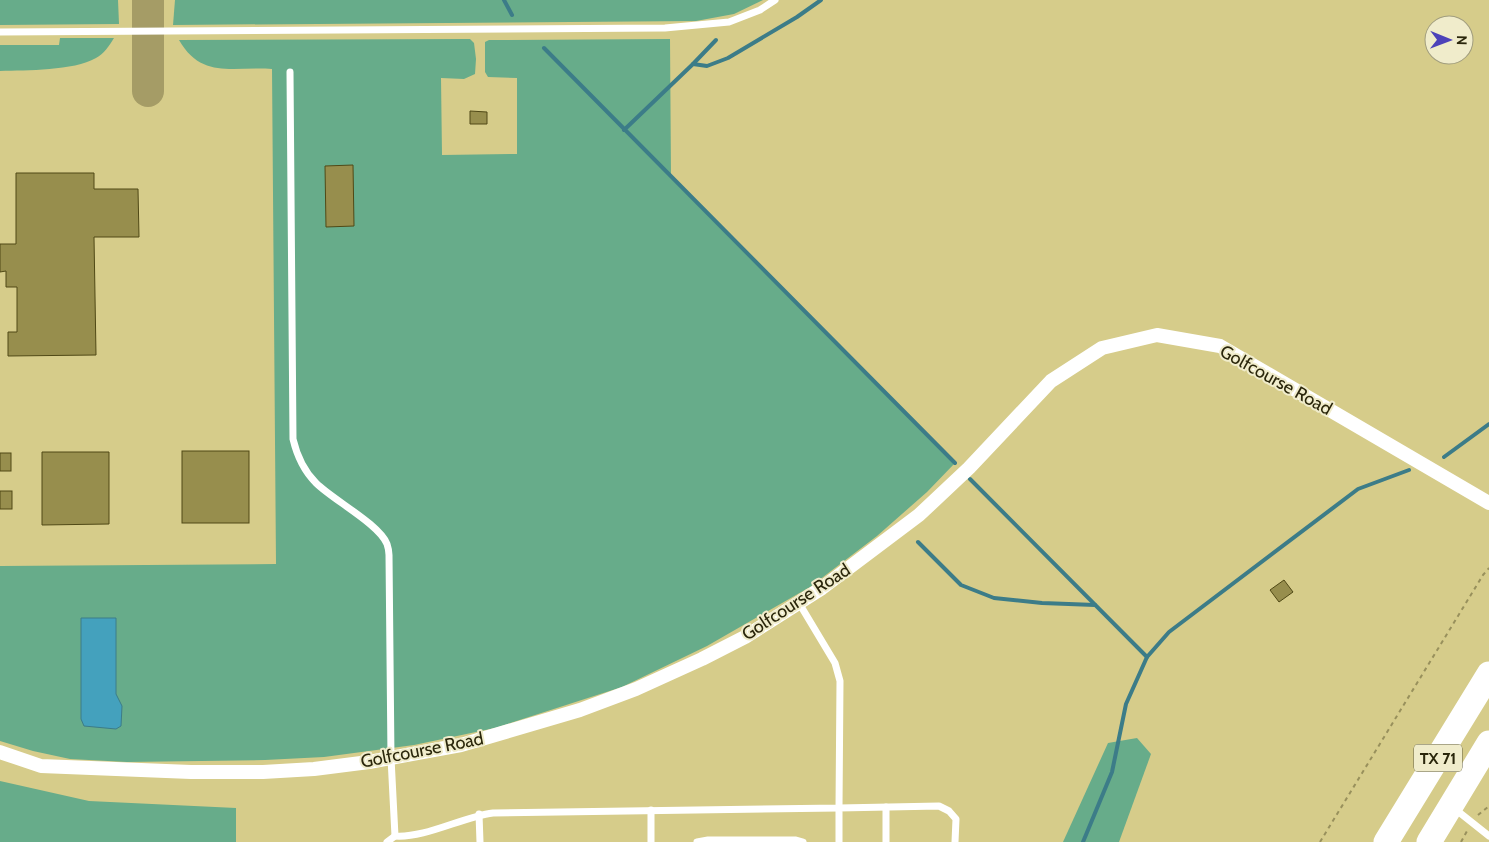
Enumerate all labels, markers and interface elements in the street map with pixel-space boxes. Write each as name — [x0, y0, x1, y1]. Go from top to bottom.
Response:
north arrow — [1424, 15, 1474, 65]
text: N — [1453, 35, 1471, 45]
street label: Golfcourse Road — [1216, 340, 1336, 420]
street label: Golfcourse Road — [738, 559, 854, 645]
street label: Golfcourse Road — [359, 727, 485, 773]
road number: TX 71 — [1414, 744, 1462, 771]

